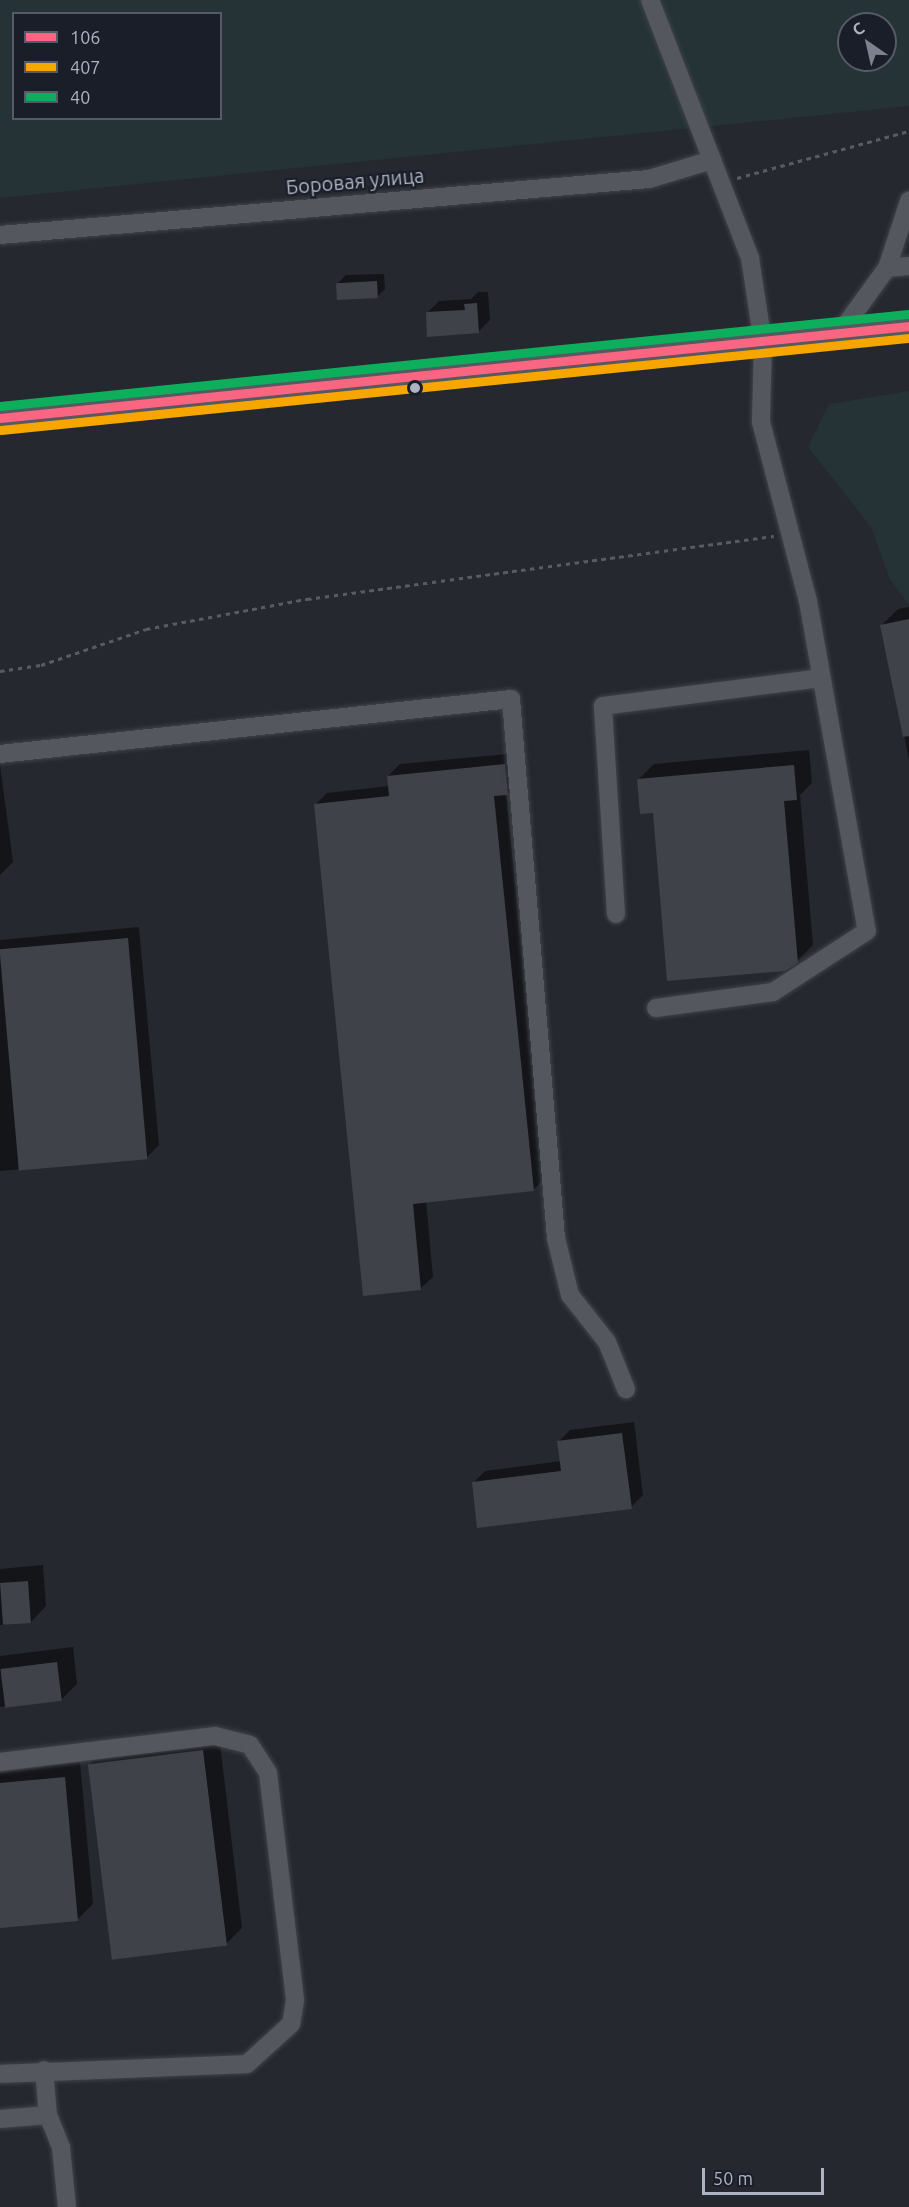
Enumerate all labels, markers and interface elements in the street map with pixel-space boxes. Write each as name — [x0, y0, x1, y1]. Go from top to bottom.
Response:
legend — [12, 12, 222, 120]
north arrow — [837, 12, 897, 72]
text: С — [849, 18, 867, 39]
text: 106 — [70, 27, 100, 47]
text: 407 — [70, 57, 100, 77]
text: 40 — [70, 87, 90, 107]
street label: Боровая улица — [285, 163, 425, 199]
unlabelled marker — [409, 382, 421, 394]
scale bar — [705, 2156, 826, 2194]
text: 50 m — [713, 2168, 753, 2188]

